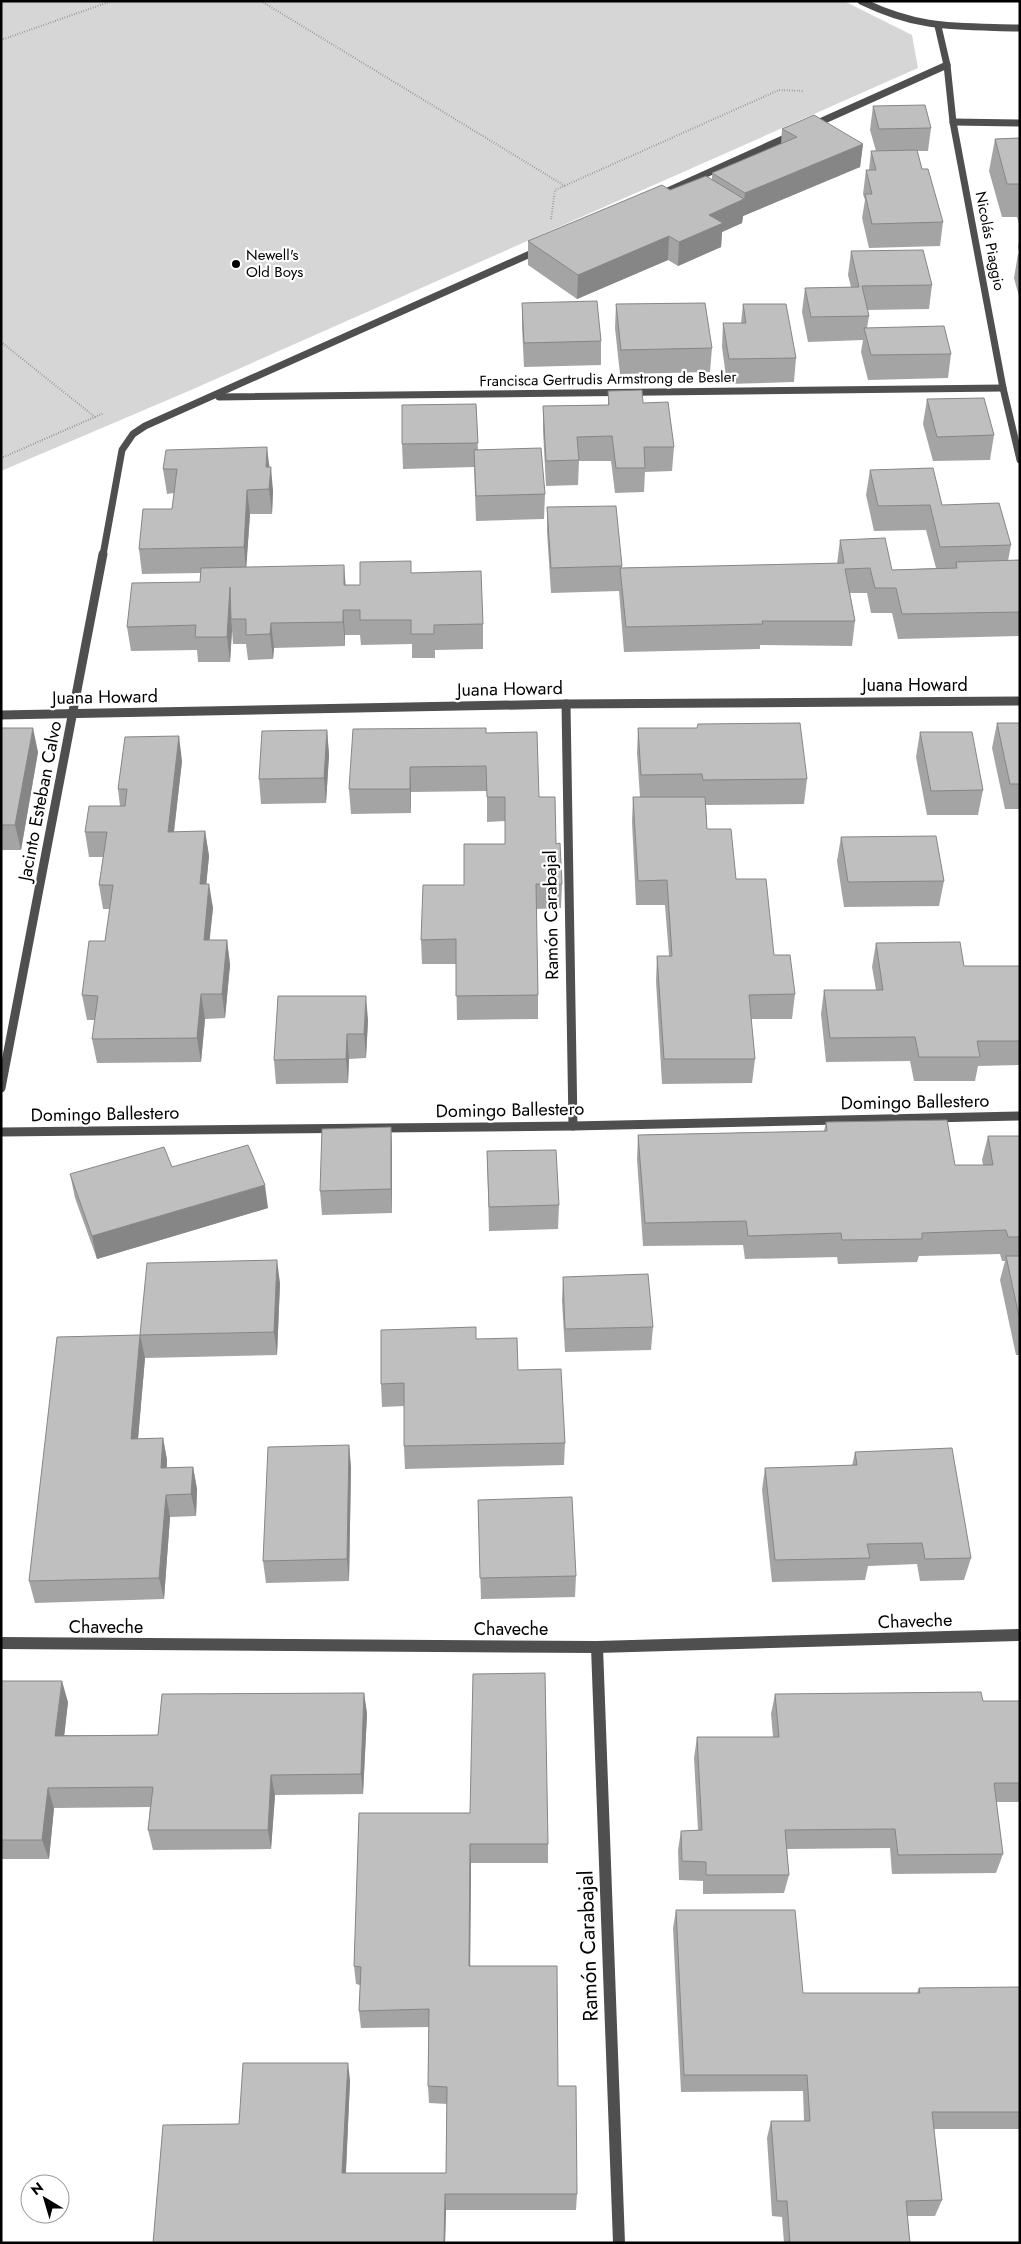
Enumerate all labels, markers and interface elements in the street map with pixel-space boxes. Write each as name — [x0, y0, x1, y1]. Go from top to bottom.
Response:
street label: Nicolás Piaggio — [970, 189, 1010, 293]
place label: Newell's Old Boys — [246, 244, 303, 283]
marker: Newell's Old Boys — [230, 258, 242, 270]
street label: Francisca Gertrudis Armstrong de Besler — [479, 366, 738, 392]
street label: Juana Howard — [860, 672, 968, 698]
street label: Juana Howard — [455, 675, 563, 703]
street label: Juana Howard — [50, 683, 158, 711]
street label: Jacinto Esteban Calvo — [11, 719, 68, 885]
street label: Ramón Carabajal — [537, 850, 565, 980]
street label: Domingo Ballestero — [841, 1088, 990, 1116]
street label: Domingo Ballestero — [436, 1096, 585, 1124]
street label: Domingo Ballestero — [31, 1100, 180, 1128]
street label: Chaveche — [877, 1607, 953, 1635]
street label: Chaveche — [69, 1614, 143, 1640]
street label: Chaveche — [474, 1616, 548, 1642]
street label: Ramón Carabajal — [570, 1870, 606, 2022]
north arrow — [20, 2174, 70, 2224]
text: N — [26, 2177, 48, 2200]

